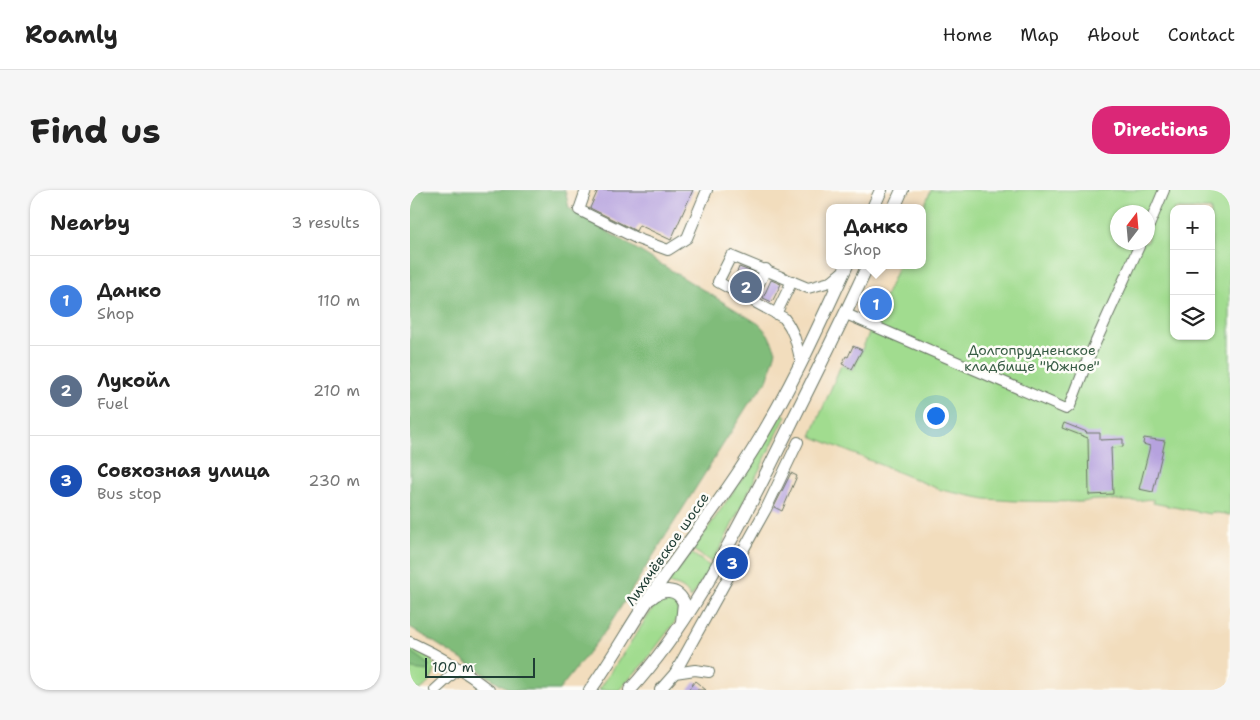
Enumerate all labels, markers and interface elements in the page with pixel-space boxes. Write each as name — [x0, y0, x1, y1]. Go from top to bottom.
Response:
text: Roamly — [25, 19, 118, 51]
text: Home — [943, 23, 992, 47]
text: Map — [1020, 23, 1059, 47]
text: About — [1087, 23, 1140, 47]
text: Contact — [1168, 23, 1235, 47]
button: Directions — [1092, 106, 1230, 154]
text: Find us — [30, 107, 161, 154]
popup — [826, 204, 926, 269]
north arrow — [1110, 205, 1155, 250]
map controls — [1170, 205, 1215, 340]
button: + — [1170, 205, 1215, 250]
text: Nearby — [50, 209, 130, 237]
text: 3 results — [291, 212, 360, 233]
text: Данко — [844, 214, 908, 239]
text: Shop — [844, 239, 881, 260]
button: − — [1170, 250, 1215, 295]
pin: 2 — [730, 268, 762, 306]
text: Данко — [97, 278, 161, 303]
pin: 1 — [860, 285, 892, 323]
text: 1 — [62, 290, 70, 311]
text: 110 m — [317, 290, 360, 311]
button: layers — [1170, 295, 1215, 340]
text: Shop — [97, 303, 134, 324]
park label: Долгопрудненское кладбище "Южное" — [964, 341, 1100, 375]
text: Лукойл — [97, 368, 170, 393]
text: 2 — [60, 380, 72, 401]
text: 210 m — [313, 380, 360, 401]
text: Fuel — [97, 393, 128, 414]
your location — [923, 403, 949, 429]
text: Совхозная улица — [97, 458, 270, 483]
text: 3 — [60, 470, 72, 491]
text: 230 m — [308, 470, 360, 491]
text: Bus stop — [97, 483, 162, 504]
street label: Лихачёвское шоссе — [621, 489, 713, 609]
pin: 3 — [716, 544, 748, 582]
scale bar — [425, 655, 535, 678]
text: 100 m — [432, 658, 474, 676]

